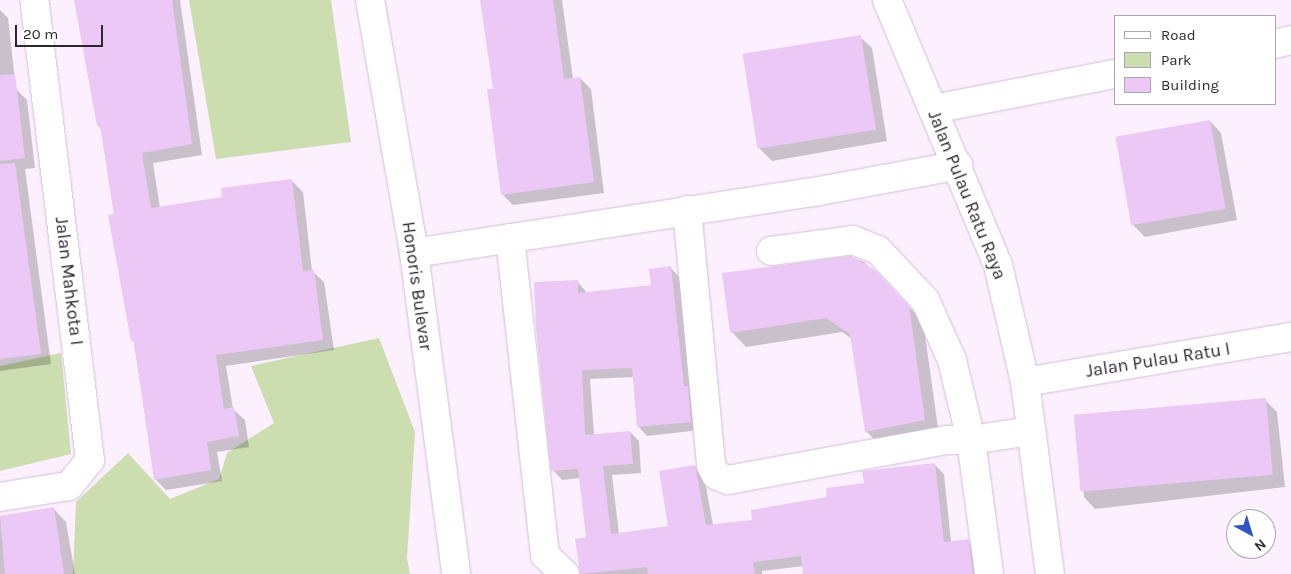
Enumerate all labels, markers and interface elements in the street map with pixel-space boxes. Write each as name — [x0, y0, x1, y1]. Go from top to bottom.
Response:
scale bar — [18, 15, 105, 47]
legend — [1114, 15, 1276, 105]
text: 20 m — [23, 25, 58, 43]
text: Road — [1161, 26, 1196, 44]
text: Park — [1161, 51, 1191, 69]
text: Building — [1161, 76, 1219, 94]
street label: Jalan Pulau Ratu Raya — [923, 107, 1011, 283]
street label: Jalan Mahkota I — [50, 216, 88, 346]
street label: Honoris Bulevar — [397, 220, 437, 352]
street label: Jalan Pulau Ratu I — [1084, 338, 1232, 382]
north arrow — [1226, 509, 1276, 559]
text: N — [1251, 535, 1269, 555]

